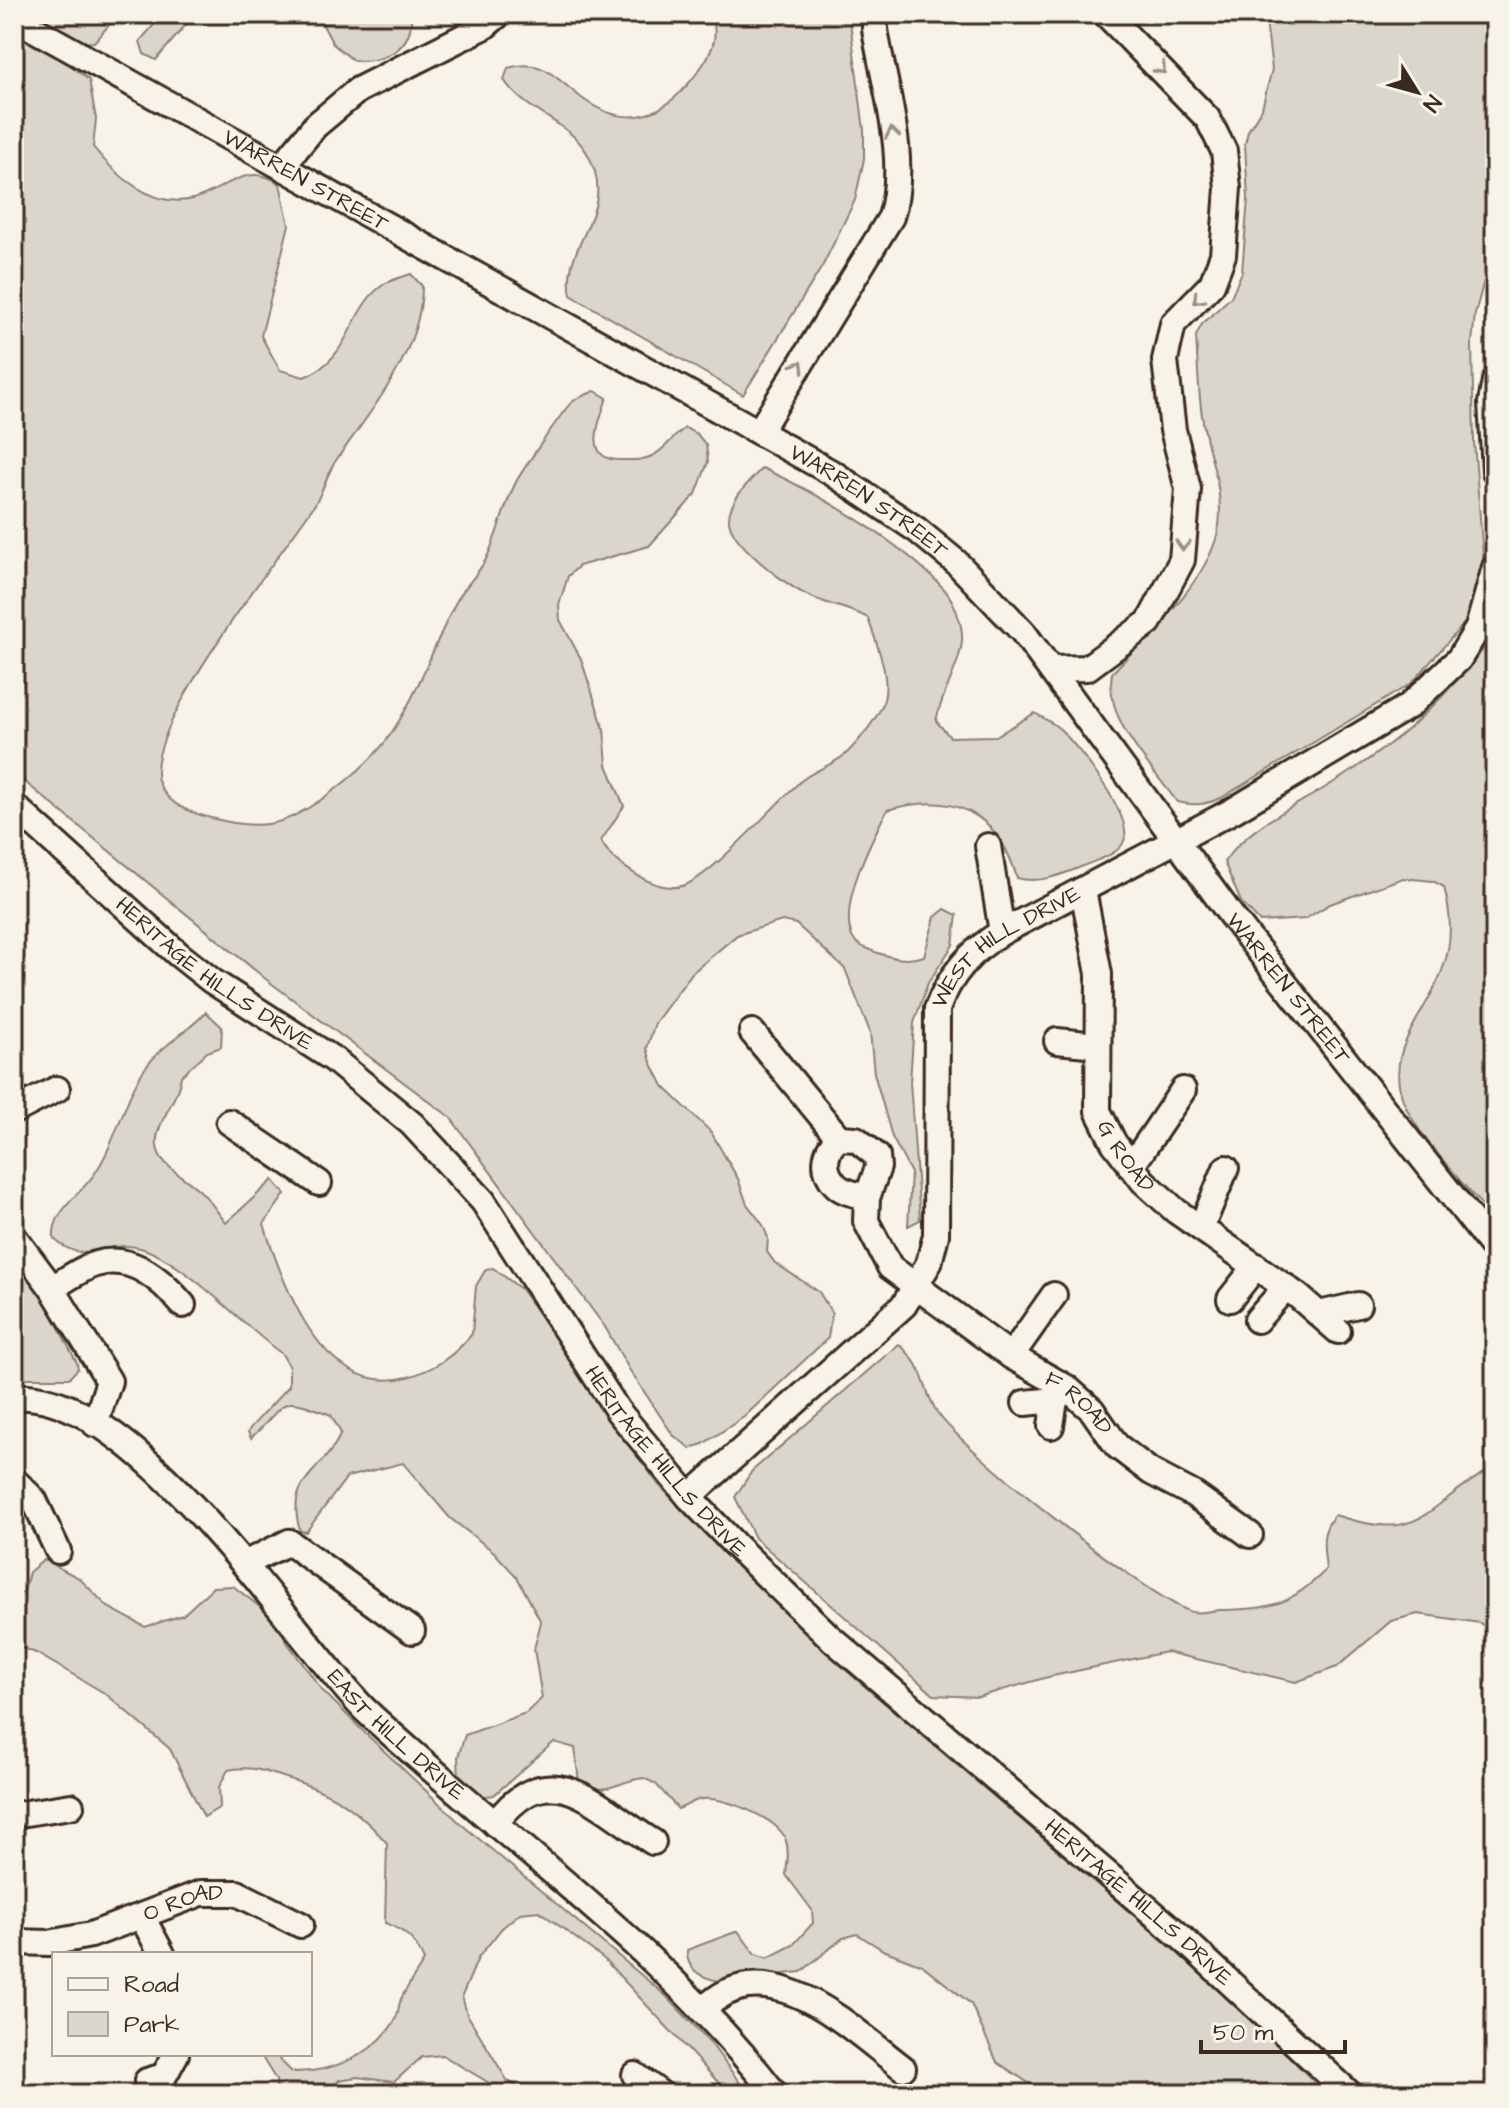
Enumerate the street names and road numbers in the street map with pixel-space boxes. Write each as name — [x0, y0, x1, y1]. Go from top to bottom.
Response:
street label: WARREN STREET — [217, 122, 395, 239]
street label: WARREN STREET — [784, 437, 955, 565]
street label: WEST HILL DRIVE — [924, 878, 1086, 1013]
street label: HERITAGE HILLS DRIVE — [109, 889, 320, 1058]
street label: WARREN STREET — [1219, 906, 1358, 1071]
street label: G ROAD — [1090, 1115, 1162, 1200]
street label: HERITAGE HILLS DRIVE — [577, 1360, 754, 1564]
street label: F ROAD — [1040, 1363, 1120, 1441]
street label: EAST HILL DRIVE — [320, 1662, 472, 1807]
street label: HERITAGE HILLS DRIVE — [1038, 1811, 1239, 1993]
street label: O ROAD — [139, 1878, 223, 1929]

